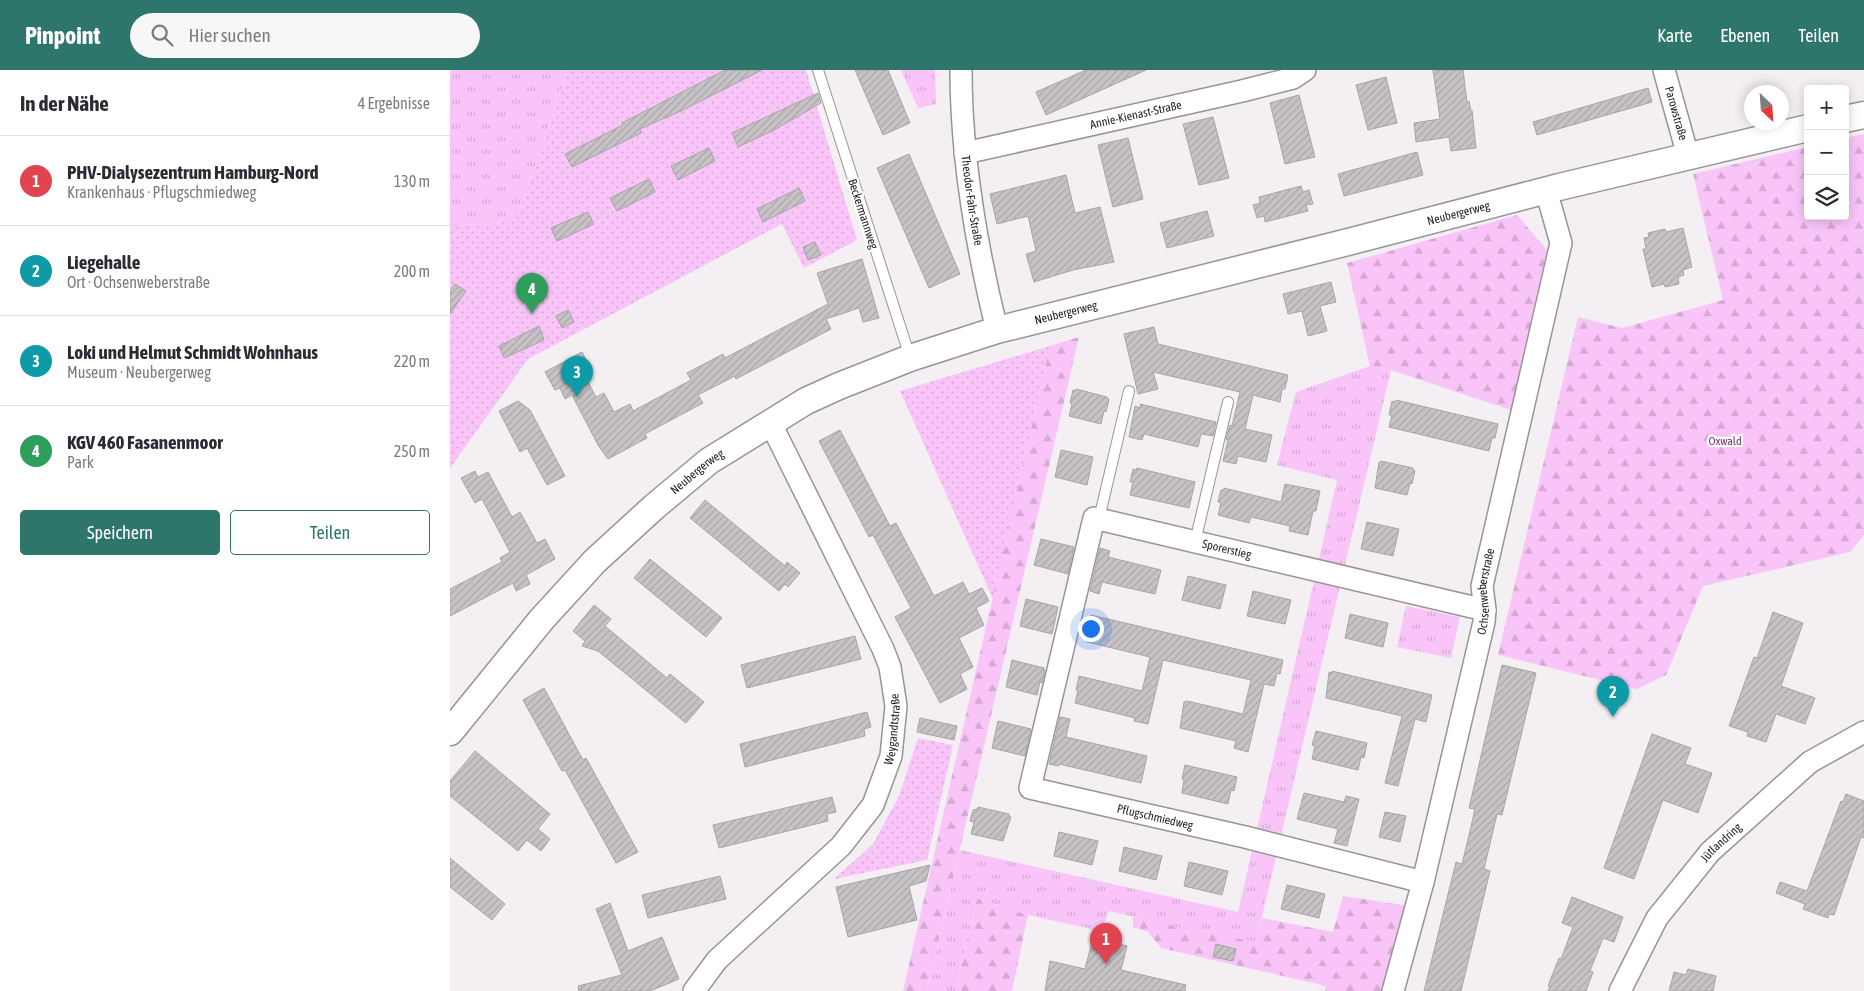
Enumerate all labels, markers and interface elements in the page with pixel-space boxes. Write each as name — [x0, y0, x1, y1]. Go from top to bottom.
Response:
search box — [130, 13, 480, 58]
icon: search — [148, 21, 176, 49]
text: Pinpoint — [25, 22, 100, 49]
text: Hier suchen — [188, 24, 271, 46]
text: Karte — [1657, 25, 1692, 46]
text: Ebenen — [1720, 25, 1770, 46]
text: Teilen — [1798, 25, 1839, 46]
street label: Parowstraße — [1662, 85, 1690, 142]
north arrow — [1744, 85, 1789, 130]
map controls — [1804, 85, 1849, 220]
button: + — [1804, 85, 1849, 130]
text: In der Nähe — [20, 91, 109, 115]
text: 4 Ergebnisse — [358, 94, 430, 112]
street label: Annie-Kienast-Straße — [1089, 98, 1183, 132]
button: − — [1804, 130, 1849, 175]
street label: Theodor-Fahr-Straße — [959, 155, 985, 247]
text: PHV-Dialysezentrum Hamburg-Nord — [67, 161, 319, 183]
text: 1 — [32, 172, 40, 190]
text: 130 m — [394, 172, 430, 190]
button: layers — [1804, 175, 1849, 220]
street label: Beckermannweg — [845, 177, 881, 252]
text: Krankenhaus · Pflugschmiedweg — [67, 183, 257, 201]
street label: Neubergerweg — [1426, 198, 1492, 228]
text: Liegehalle — [67, 251, 140, 273]
text: 2 — [32, 262, 40, 280]
text: 200 m — [394, 262, 430, 280]
text: Ort · Ochsenweberstraße — [67, 273, 210, 291]
pin: 4 — [516, 273, 548, 314]
street label: Neubergerweg — [1033, 298, 1100, 327]
text: Loki und Helmut Schmidt Wohnhaus — [67, 341, 318, 363]
text: 3 — [32, 352, 40, 370]
text: 220 m — [394, 352, 430, 370]
pin: 3 — [561, 356, 593, 397]
text: Museum · Neubergerweg — [67, 363, 211, 381]
text: KGV 460 Fasanenmoor — [67, 431, 223, 453]
park label: Oxwald — [1708, 434, 1742, 448]
text: 4 — [32, 442, 40, 460]
text: 250 m — [394, 442, 430, 460]
street label: Neubergerweg — [668, 446, 727, 497]
text: Park — [67, 453, 94, 471]
button: Speichern — [20, 510, 220, 555]
button: Teilen — [230, 510, 430, 555]
street label: Sporerstieg — [1201, 537, 1254, 562]
street label: Ochsenweberstraße — [1474, 547, 1497, 636]
your location — [1078, 616, 1104, 642]
pin: 2 — [1597, 676, 1629, 717]
street label: Weygandtstraße — [881, 693, 903, 767]
street label: Pflugschmiedweg — [1115, 801, 1195, 833]
street label: Jütlandring — [1698, 820, 1745, 865]
pin: 1 — [1090, 923, 1122, 964]

